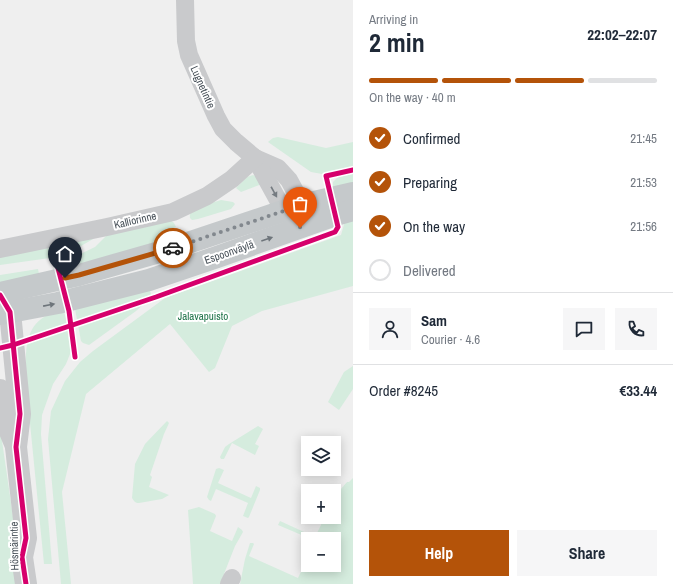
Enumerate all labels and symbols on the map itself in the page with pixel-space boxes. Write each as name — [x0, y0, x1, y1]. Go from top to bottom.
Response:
street label: Lugnetintie — [187, 64, 219, 110]
one-way arrow — [271, 186, 277, 198]
pin — [283, 187, 317, 228]
street label: Kalliorinne — [112, 208, 158, 232]
courier — [153, 228, 193, 268]
one-way arrow — [261, 236, 273, 242]
pin — [48, 237, 82, 278]
street label: Espoonväylä — [202, 237, 256, 267]
one-way arrow — [43, 302, 55, 308]
park label: Jalavapuisto — [178, 309, 228, 323]
street label: Hösmärintie — [7, 521, 21, 571]

